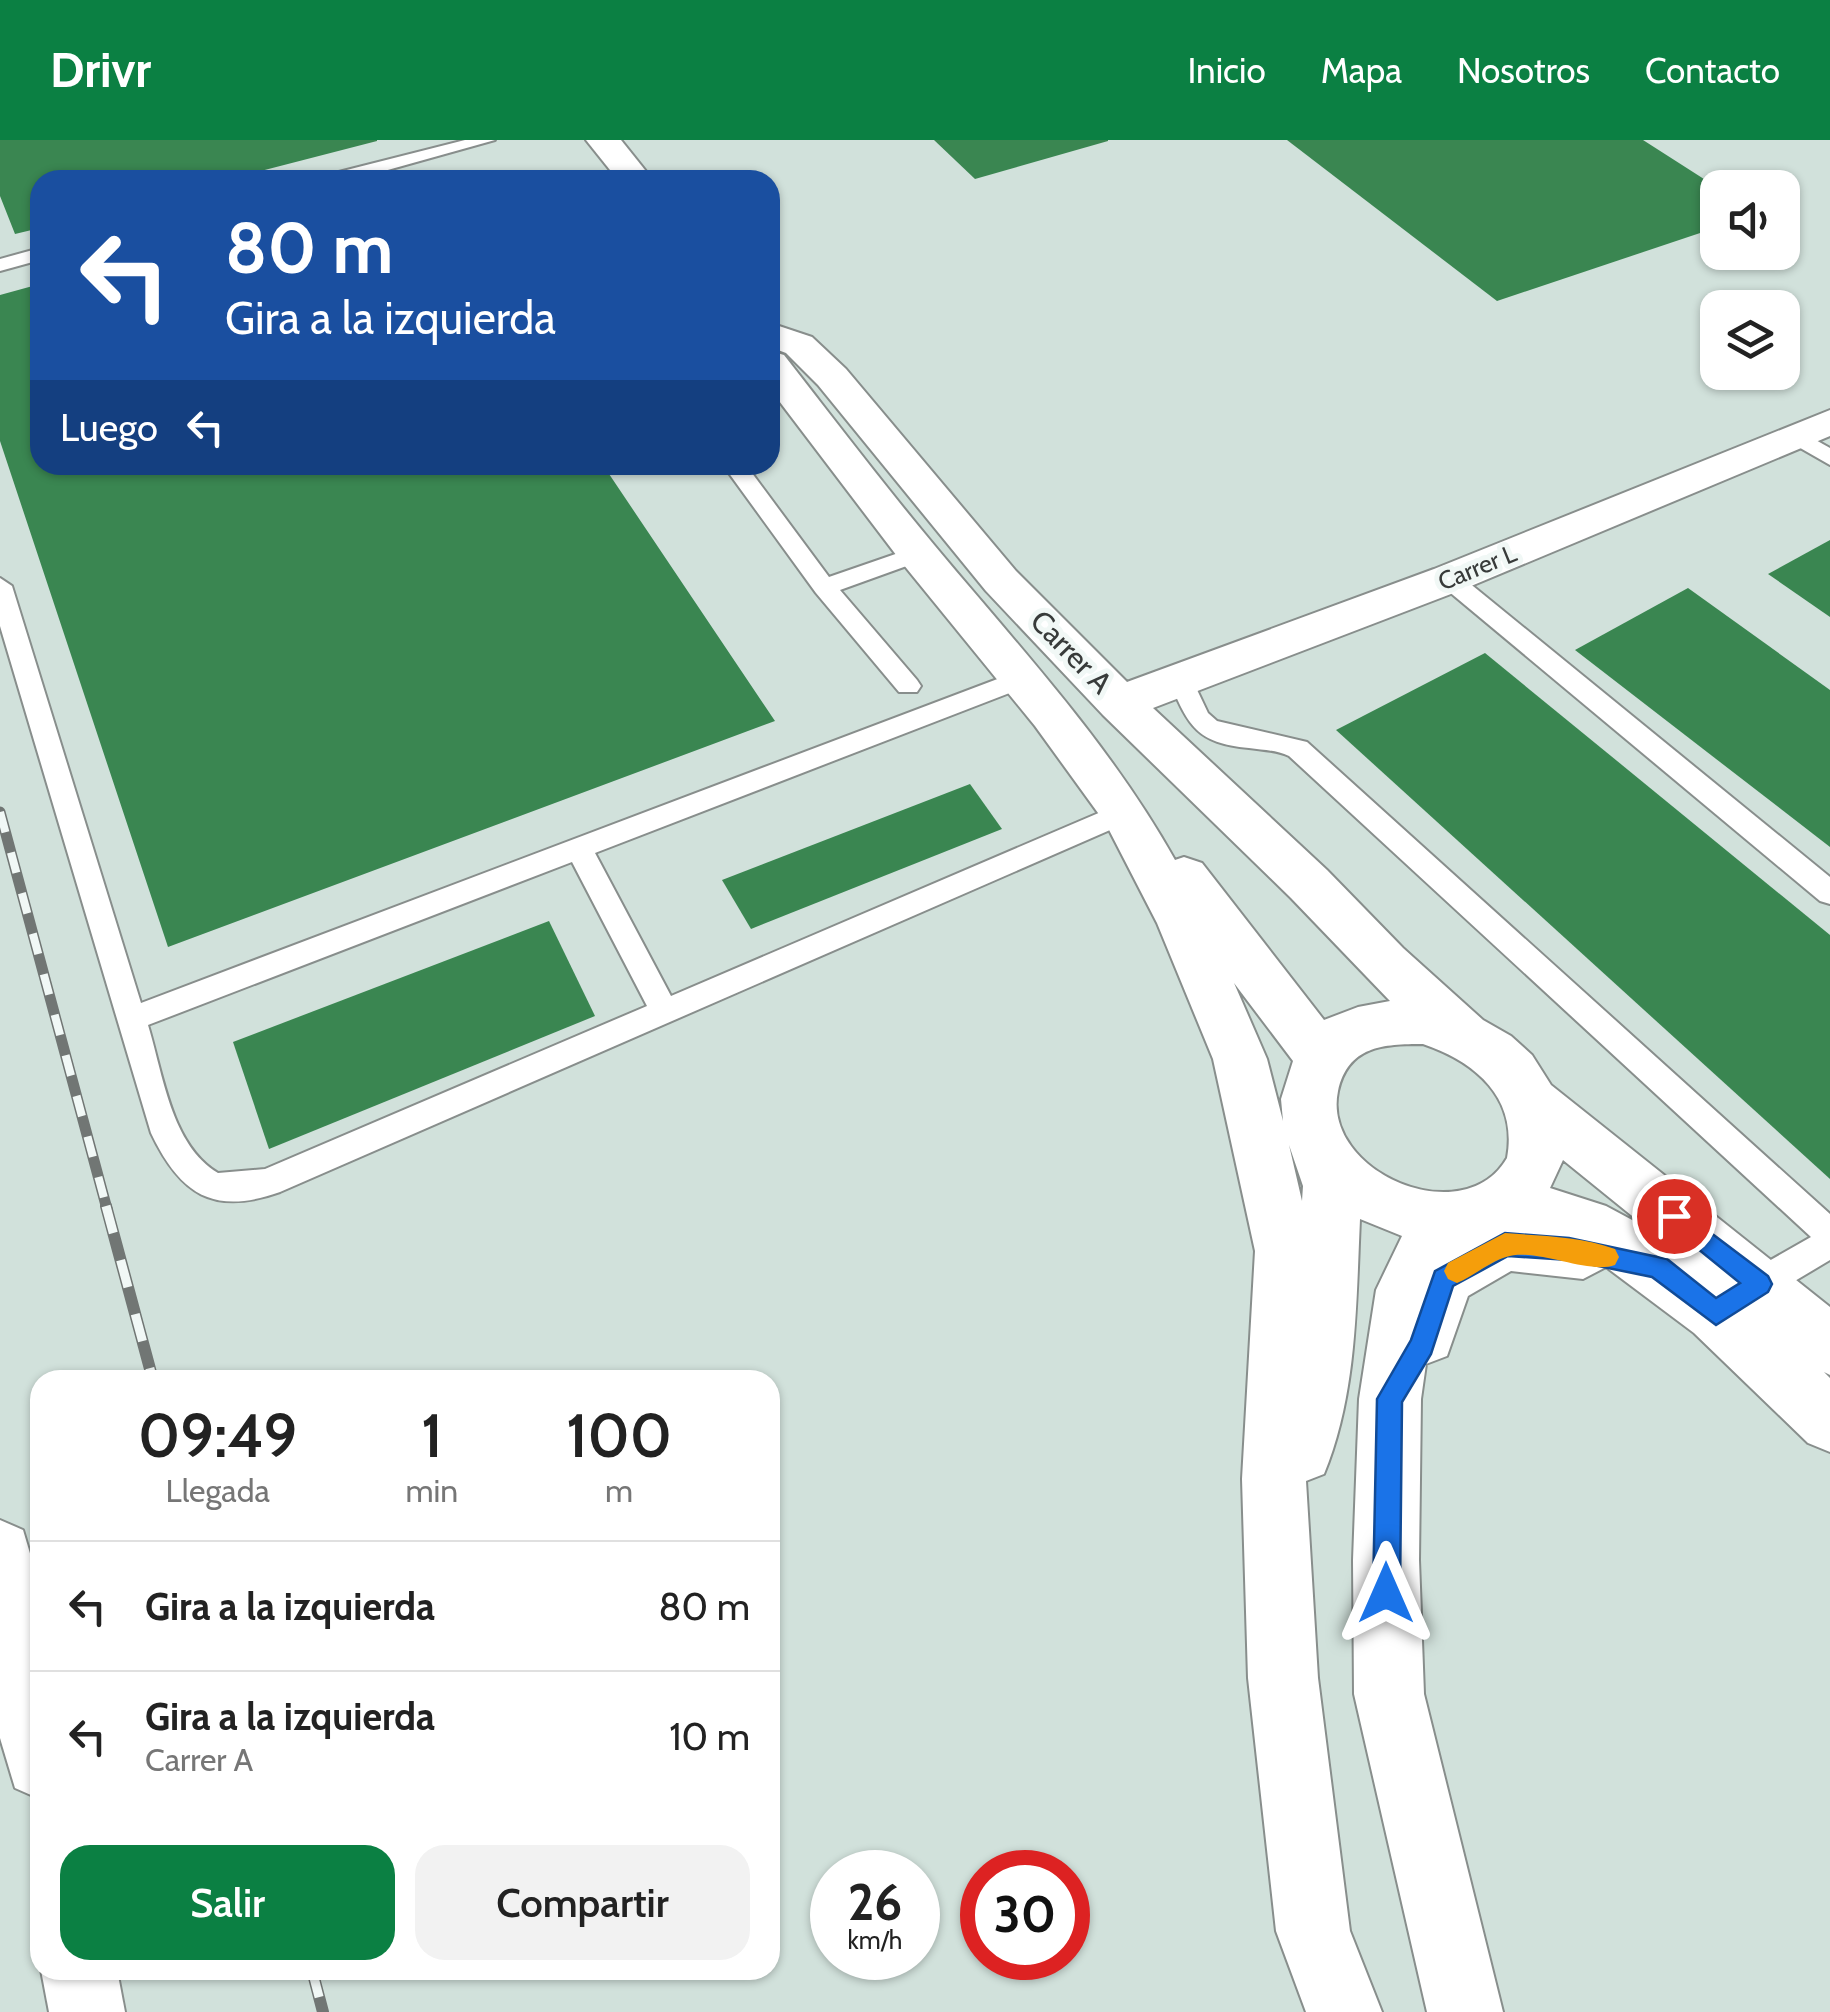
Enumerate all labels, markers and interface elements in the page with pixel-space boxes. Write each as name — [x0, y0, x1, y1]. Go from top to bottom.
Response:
text: Drivr — [50, 41, 151, 99]
text: Inicio — [1187, 49, 1266, 92]
text: Mapa — [1321, 49, 1402, 92]
text: Nosotros — [1457, 49, 1590, 92]
text: Contacto — [1645, 49, 1780, 92]
map controls — [1700, 170, 1800, 390]
button: sound — [1700, 170, 1800, 270]
text: 80 m — [225, 205, 393, 291]
icon: left — [60, 210, 190, 340]
button: layers — [1700, 290, 1800, 390]
text: Gira a la izquierda — [225, 291, 556, 345]
icon: left — [178, 400, 233, 455]
text: Luego — [60, 404, 158, 451]
street label: Carrer L — [1433, 538, 1521, 596]
street label: Carrer A — [1023, 602, 1120, 701]
pin — [1632, 1174, 1717, 1259]
icon: arrive — [1647, 1189, 1702, 1244]
text: 09:49 — [138, 1399, 297, 1472]
text: 1 — [421, 1399, 442, 1472]
text: 100 — [566, 1399, 672, 1472]
text: Llegada — [166, 1471, 270, 1510]
text: min — [405, 1471, 458, 1510]
text: m — [605, 1471, 633, 1510]
position arrow — [1334, 1541, 1438, 1645]
icon: left — [60, 1579, 115, 1634]
text: Gira a la izquierda — [145, 1583, 435, 1630]
text: 80 m — [659, 1583, 750, 1630]
text: Gira a la izquierda — [145, 1693, 435, 1740]
icon: left — [60, 1709, 115, 1764]
text: 10 m — [669, 1713, 750, 1760]
text: Carrer A — [145, 1740, 253, 1779]
button: Salir — [60, 1845, 395, 1960]
button: Compartir — [415, 1845, 750, 1960]
speed limit sign: 30 — [960, 1850, 1090, 1980]
text: 26 — [848, 1872, 902, 1933]
text: km/h — [848, 1925, 902, 1955]

